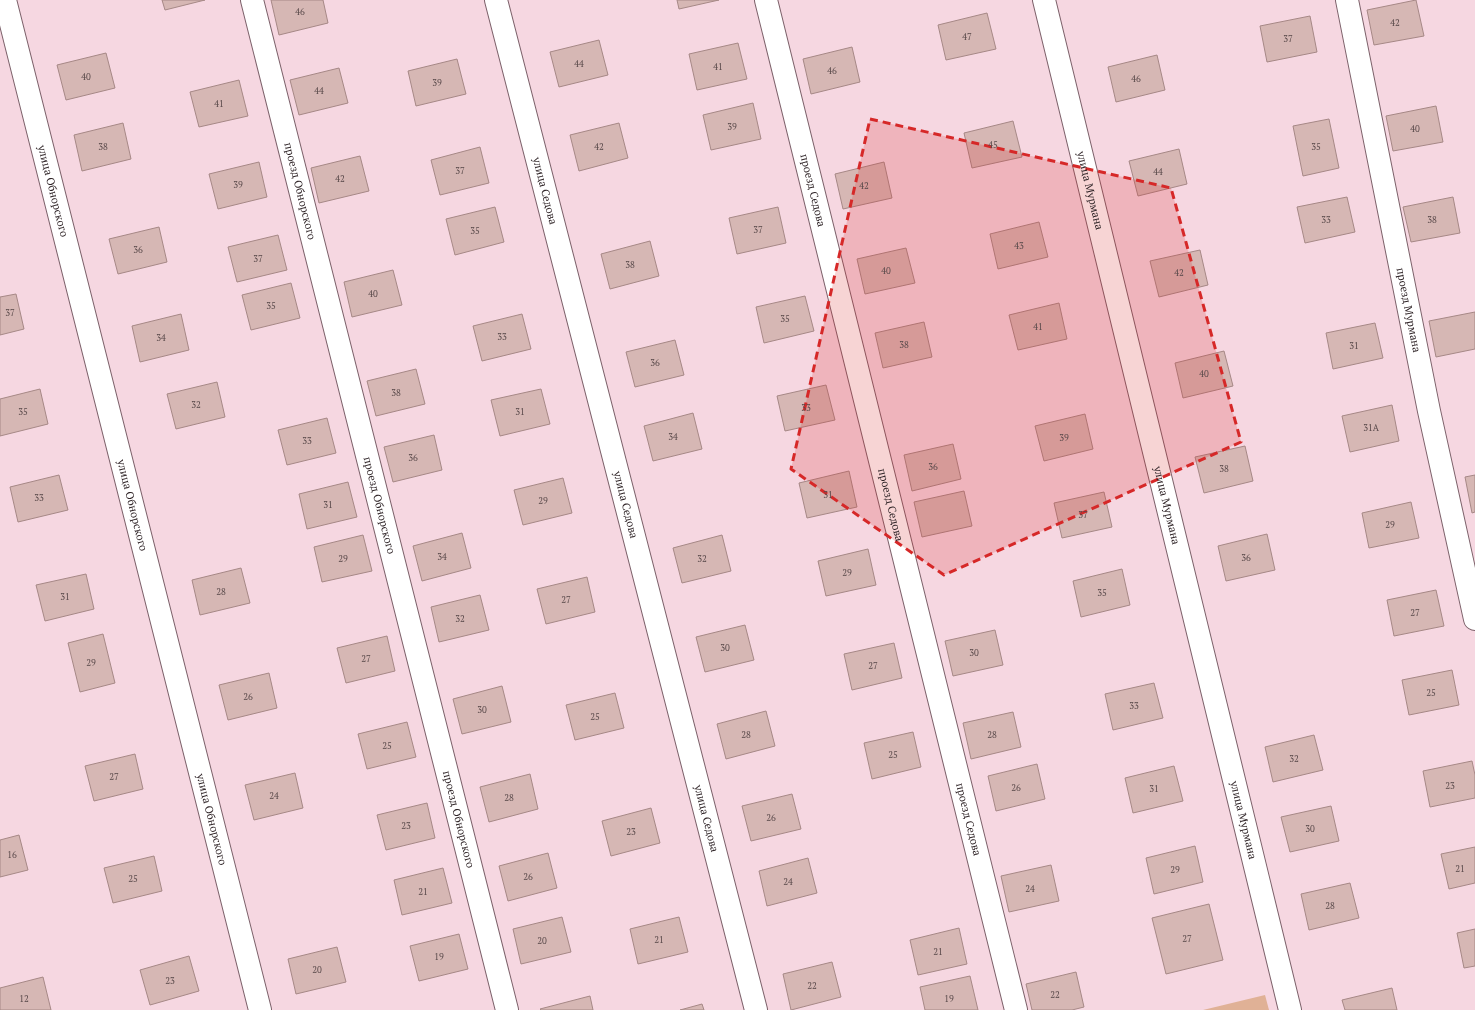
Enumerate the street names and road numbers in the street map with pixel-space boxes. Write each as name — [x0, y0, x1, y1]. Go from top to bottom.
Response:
street label: проезд Обнорского — [281, 141, 319, 241]
street label: улица Обнорского — [35, 143, 72, 238]
street label: улица Мурмана — [1074, 149, 1107, 232]
street label: проезд Седова — [797, 152, 829, 229]
street label: улица Седова — [529, 155, 561, 226]
street label: проезд Мурмана — [1394, 266, 1424, 354]
street label: проезд Обнорского — [361, 455, 399, 555]
street label: улица Обнорского — [114, 457, 151, 552]
street label: улица Мурмана — [1151, 464, 1183, 546]
street label: проезд Седова — [875, 467, 907, 543]
street label: улица Седова — [610, 468, 641, 540]
street label: проезд Обнорского — [440, 769, 478, 869]
street label: улица Обнорского — [193, 771, 230, 867]
street label: улица Мурмана — [1227, 778, 1260, 861]
street label: проезд Седова — [953, 781, 985, 858]
street label: улица Седова — [691, 782, 722, 854]

